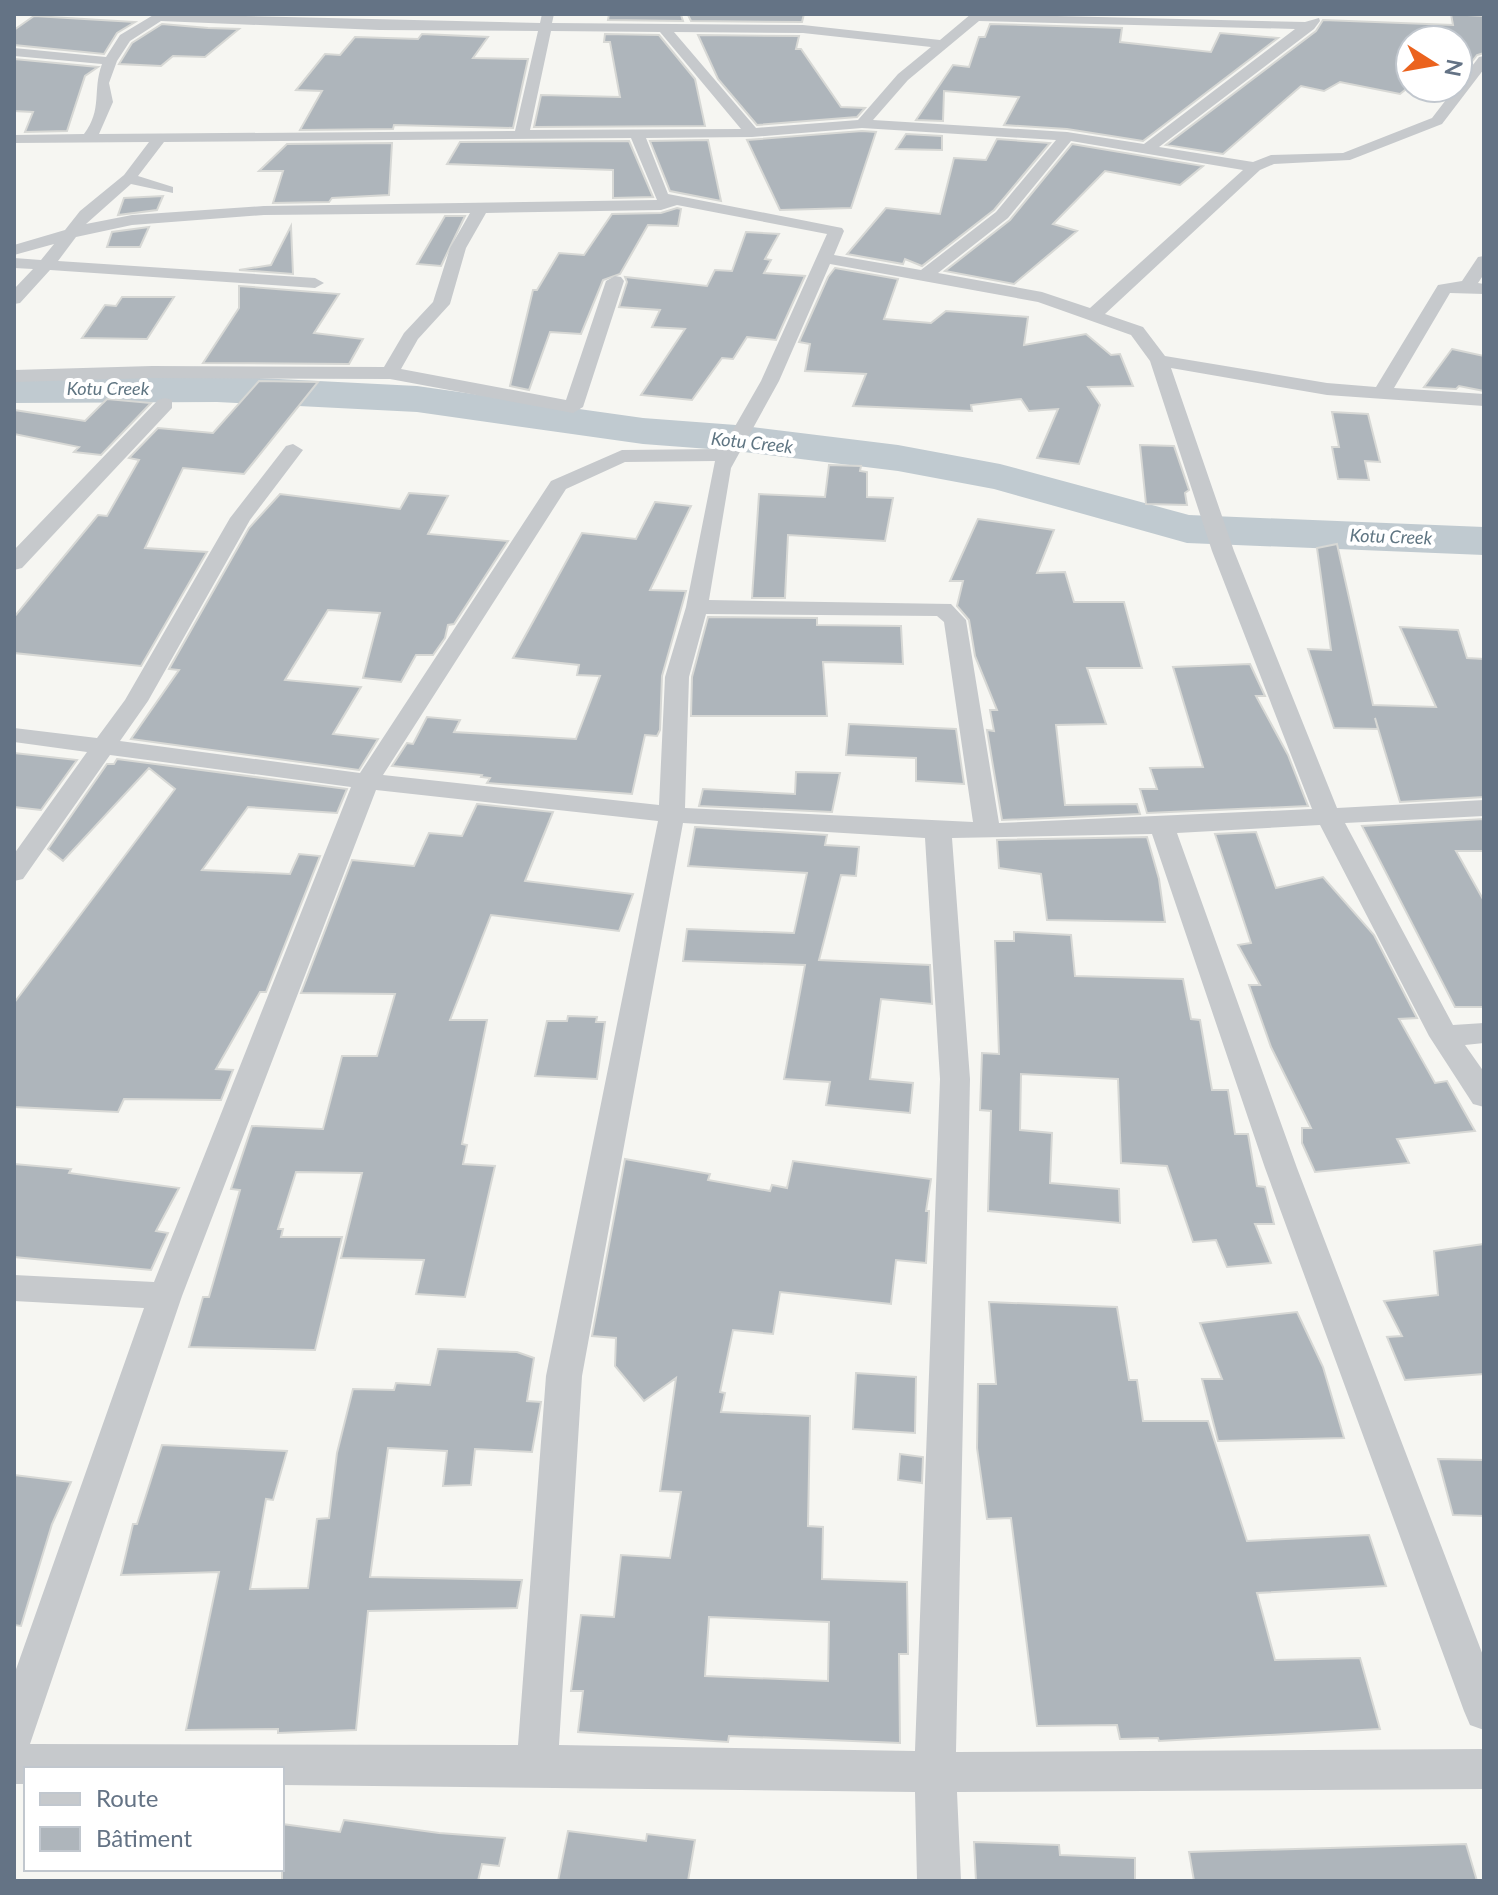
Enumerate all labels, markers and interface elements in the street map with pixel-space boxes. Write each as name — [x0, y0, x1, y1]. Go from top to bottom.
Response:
north arrow — [1394, 24, 1474, 104]
text: N — [1439, 57, 1469, 79]
water label: Kotu Creek — [67, 377, 150, 399]
water label: Kotu Creek — [710, 427, 795, 457]
water label: Kotu Creek — [1349, 524, 1433, 548]
legend — [24, 1767, 284, 1871]
text: Route — [96, 1783, 158, 1812]
text: Bâtiment — [96, 1823, 193, 1852]

